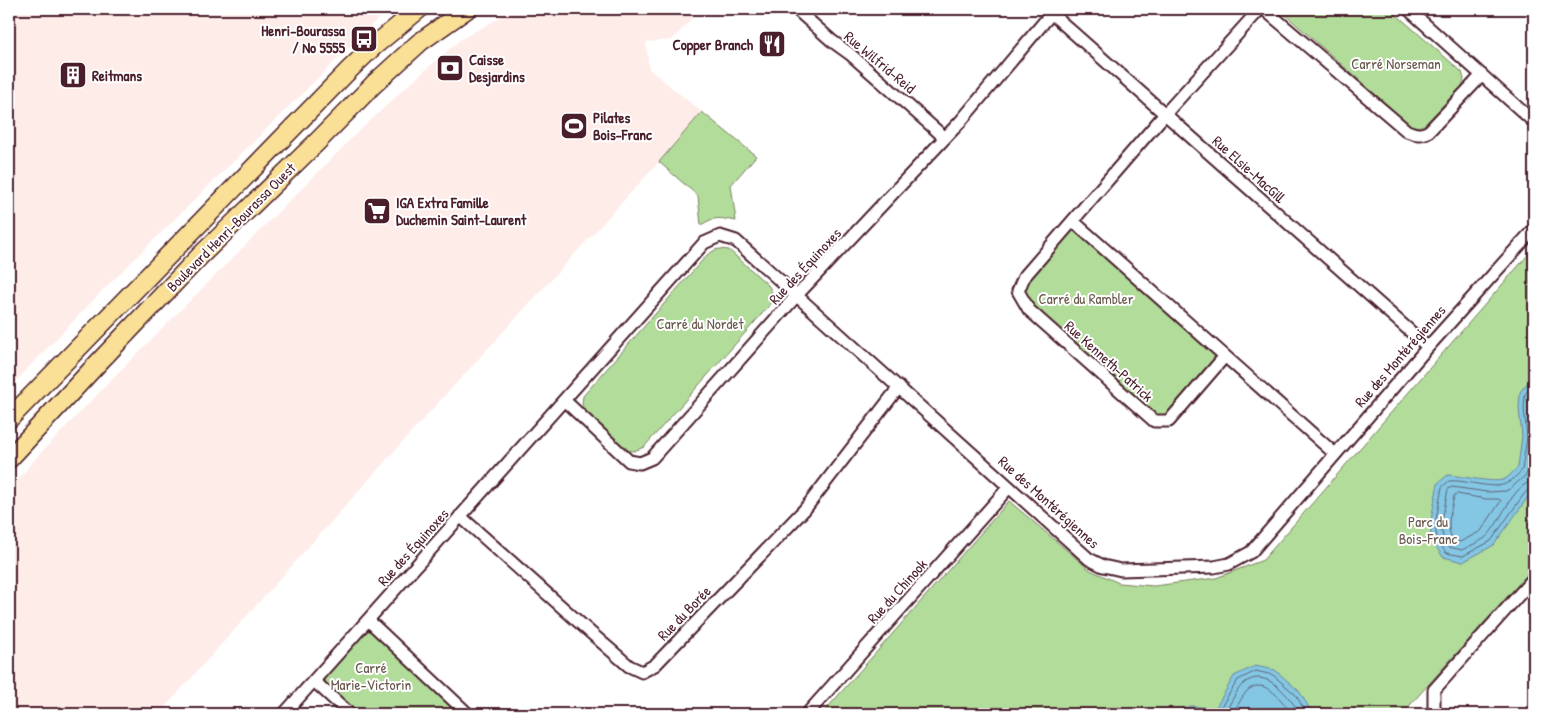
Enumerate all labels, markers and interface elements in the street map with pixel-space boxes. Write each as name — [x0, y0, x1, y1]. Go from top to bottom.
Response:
place label: Henri-Bourassa / No 5555 — [261, 20, 346, 58]
bus stop icon: Henri-Bourassa / No 5555 — [349, 24, 379, 54]
street label: Rue Wilfrid-Reid — [840, 26, 920, 98]
restaurant icon: Copper Branch — [757, 29, 787, 59]
place label: Copper Branch — [673, 34, 754, 56]
place label: Caisse Desjardins — [469, 49, 525, 87]
bank icon: Caisse Desjardins — [435, 53, 465, 83]
park label: Carré Norseman — [1351, 53, 1441, 74]
building icon: Reitmans — [58, 60, 88, 90]
place label: Reitmans — [92, 65, 142, 86]
place label: Pilates Bois-Franc — [593, 107, 653, 145]
sports icon: Pilates Bois-Franc — [559, 111, 589, 141]
street label: Rue Elsie-MacGill — [1208, 131, 1290, 208]
street label: Boulevard Henri-Bourassa Ouest — [162, 157, 301, 296]
place label: IGA Extra Famille Duchemin Saint-Laurent — [396, 192, 527, 230]
supermarket icon: IGA Extra Famille Duchemin Saint-Laurent — [362, 196, 392, 226]
street label: Rue des Équinoxes — [764, 223, 846, 309]
park label: Carré du Rambler — [1038, 288, 1134, 309]
street label: Rue des Montérégiennes — [1350, 300, 1450, 412]
park label: Carré du Nordet — [656, 313, 744, 334]
street label: Rue Kenneth-Patrick — [1060, 316, 1158, 406]
street label: Rue des Montérégiennes — [994, 451, 1104, 553]
street label: Rue des Équinoxes — [373, 504, 454, 590]
park label: Parc du Bois-Franc — [1399, 511, 1458, 549]
street label: Rue du Chinook — [862, 554, 932, 628]
street label: Rue du Borée — [653, 581, 715, 645]
park label: Carré Marie-Victorin — [331, 657, 412, 695]

